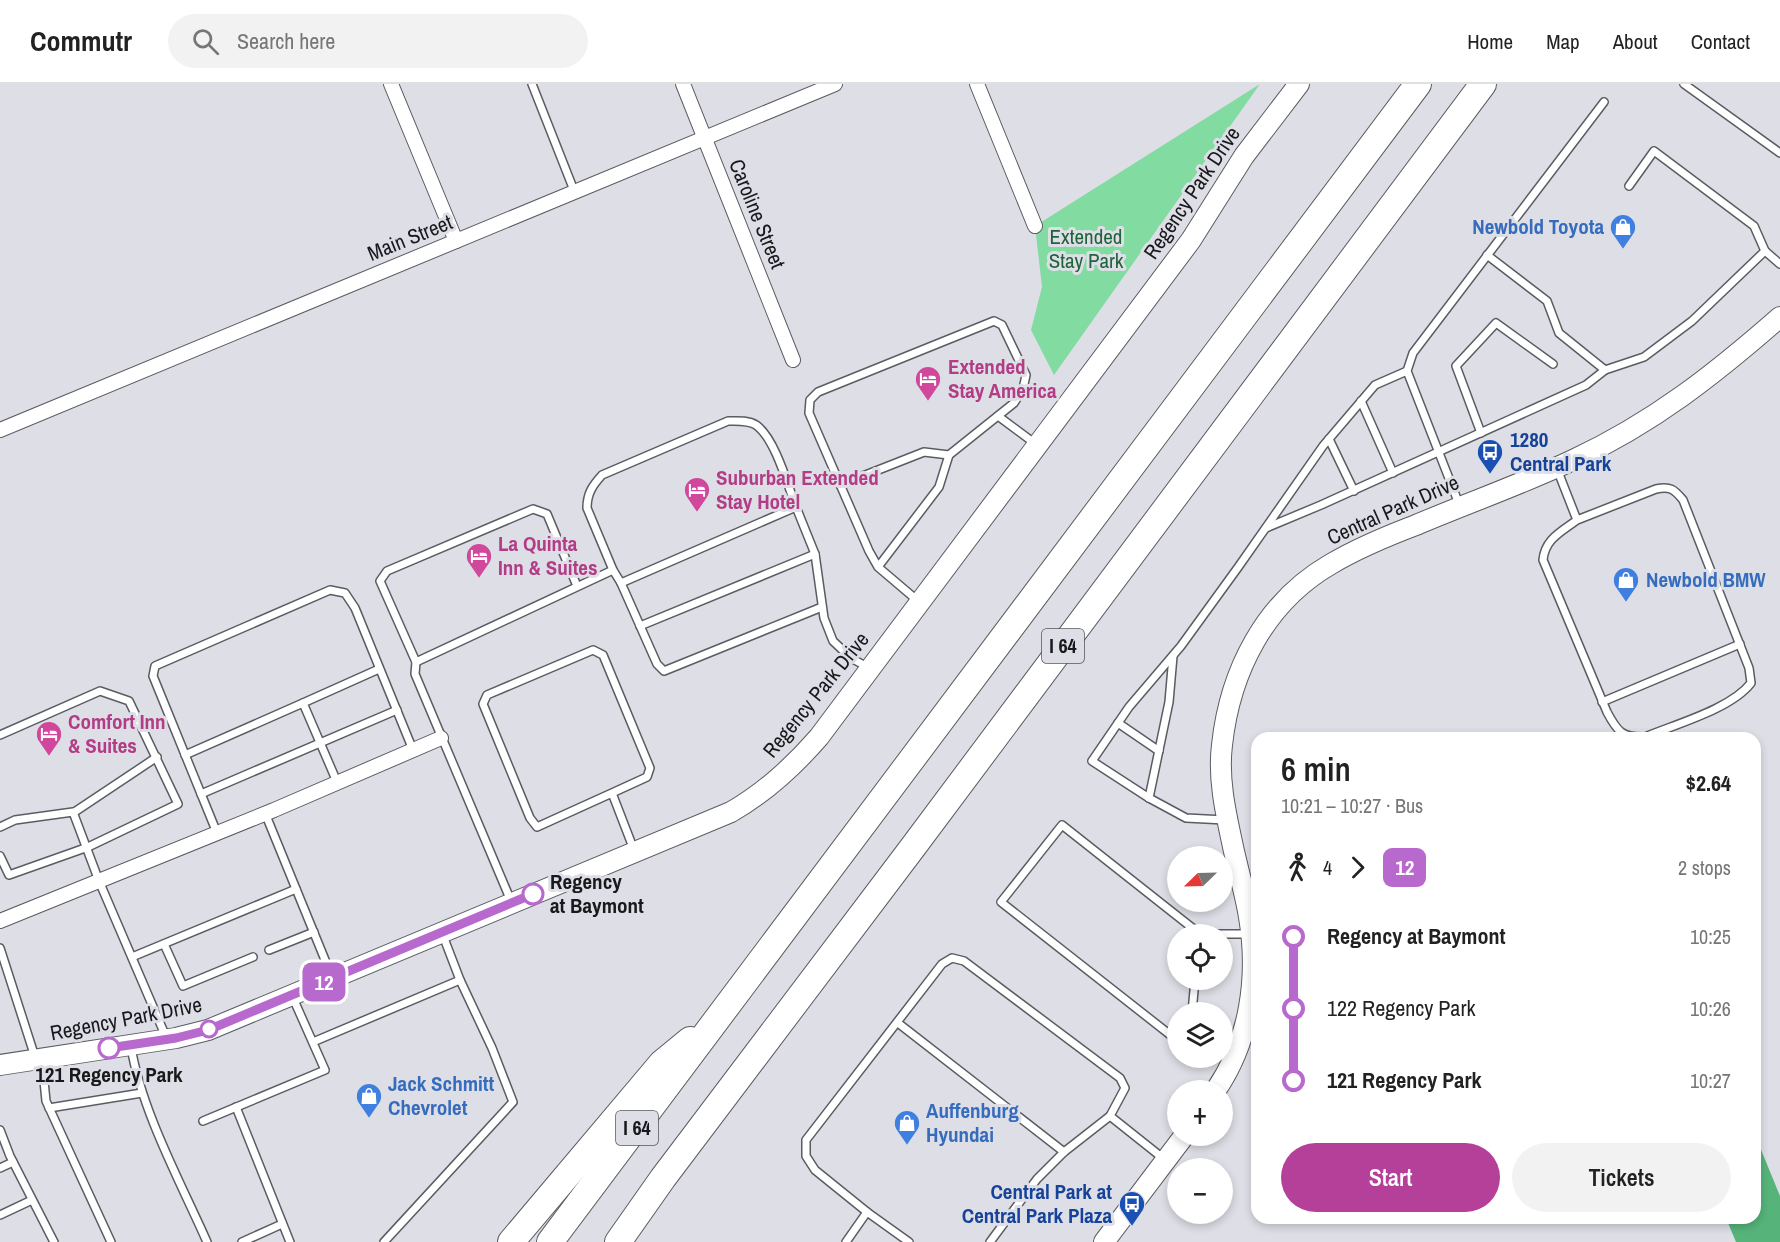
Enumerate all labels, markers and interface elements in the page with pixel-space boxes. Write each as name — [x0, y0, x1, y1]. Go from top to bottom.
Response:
search box — [168, 14, 588, 68]
text: Commutr — [30, 22, 132, 60]
icon: search — [189, 25, 222, 58]
text: Search here — [237, 26, 335, 56]
text: Home — [1467, 27, 1513, 56]
text: Map — [1546, 27, 1580, 56]
text: About — [1613, 27, 1658, 56]
text: Contact — [1691, 27, 1750, 56]
street label: Regency Park Drive — [1136, 121, 1247, 265]
street label: Caroline Street — [722, 155, 793, 273]
street label: Main Street — [363, 207, 457, 268]
place label: Newbold Toyota — [1472, 212, 1604, 241]
shop icon: Newbold Toyota — [1608, 212, 1638, 250]
park label: Extended Stay Park — [1049, 222, 1124, 275]
place label: Extended Stay America — [948, 352, 1057, 405]
hotel icon: Extended Stay America — [913, 364, 943, 402]
place label: 1280 Central Park — [1510, 425, 1612, 478]
bus stop icon: 1280 Central Park — [1475, 437, 1505, 475]
place label: Suburban Extended Stay Hotel — [716, 463, 879, 516]
street label: Central Park Drive — [1322, 467, 1463, 552]
hotel icon: Suburban Extended Stay Hotel — [682, 475, 712, 513]
place label: La Quinta Inn & Suites — [498, 529, 598, 582]
hotel icon: La Quinta Inn & Suites — [464, 541, 494, 579]
shop icon: Newbold BMW — [1611, 565, 1641, 603]
place label: Newbold BMW — [1646, 565, 1766, 594]
street label: Regency Park Drive — [756, 626, 875, 764]
road number: I 64 — [1042, 629, 1084, 663]
place label: Comfort Inn & Suites — [68, 707, 166, 760]
hotel icon: Comfort Inn & Suites — [34, 719, 64, 757]
text: 6 min — [1281, 747, 1351, 791]
text: $2.64 — [1686, 768, 1731, 798]
text: 10:21 – 10:27 · Bus — [1281, 792, 1423, 819]
north arrow — [1167, 846, 1233, 912]
map controls — [1167, 846, 1233, 1224]
icon: walk — [1281, 851, 1314, 884]
icon: forward — [1341, 851, 1374, 884]
text: 12 — [1395, 853, 1414, 882]
text: 4 — [1323, 854, 1332, 881]
text: 2 stops — [1678, 854, 1731, 881]
place label: Regency at Baymont — [550, 867, 644, 920]
marker: Regency at Baymont — [522, 883, 544, 905]
text: Regency at Baymont — [1327, 921, 1505, 951]
text: 10:25 — [1690, 923, 1731, 950]
button: locate — [1167, 924, 1233, 990]
line badge: 12 — [297, 962, 351, 1002]
text: 12 — [314, 968, 334, 997]
street label: Regency Park Drive — [48, 990, 204, 1047]
text: 122 Regency Park — [1327, 993, 1475, 1023]
text: 10:26 — [1690, 995, 1731, 1022]
button: layers — [1167, 1002, 1233, 1068]
unlabelled marker — [200, 1020, 218, 1038]
marker: 121 Regency Park — [98, 1037, 120, 1059]
place label: 121 Regency Park — [35, 1060, 183, 1089]
text: 121 Regency Park — [1327, 1065, 1481, 1095]
text: 10:27 — [1690, 1067, 1731, 1094]
place label: Jack Schmitt Chevrolet — [388, 1069, 495, 1122]
button: + — [1167, 1080, 1233, 1146]
shop icon: Jack Schmitt Chevrolet — [354, 1081, 384, 1119]
place label: Auffenburg Hyundai — [926, 1096, 1019, 1149]
shop icon: Auffenburg Hyundai — [892, 1108, 922, 1146]
road number: I 64 — [616, 1111, 658, 1145]
button: Start — [1281, 1143, 1500, 1212]
button: Tickets — [1512, 1143, 1731, 1212]
button: − — [1167, 1158, 1233, 1224]
place label: Central Park at Central Park Plaza — [962, 1177, 1112, 1230]
bus stop icon: Central Park at Central Park Plaza — [1117, 1189, 1147, 1227]

